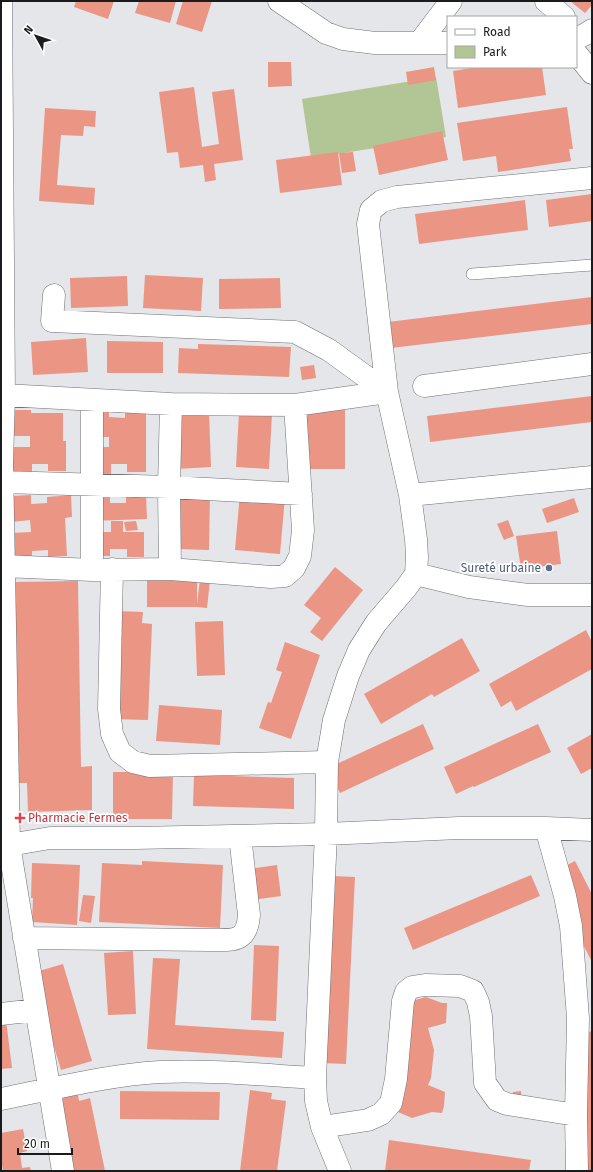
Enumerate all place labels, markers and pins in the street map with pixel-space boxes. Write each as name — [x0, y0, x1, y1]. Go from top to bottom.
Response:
place label: Sureté urbaine — [461, 561, 541, 575]
marker: Sureté urbaine — [544, 563, 554, 573]
place label: Pharmacie Fermes — [28, 811, 128, 825]
marker: Pharmacie Fermes — [15, 813, 25, 823]

